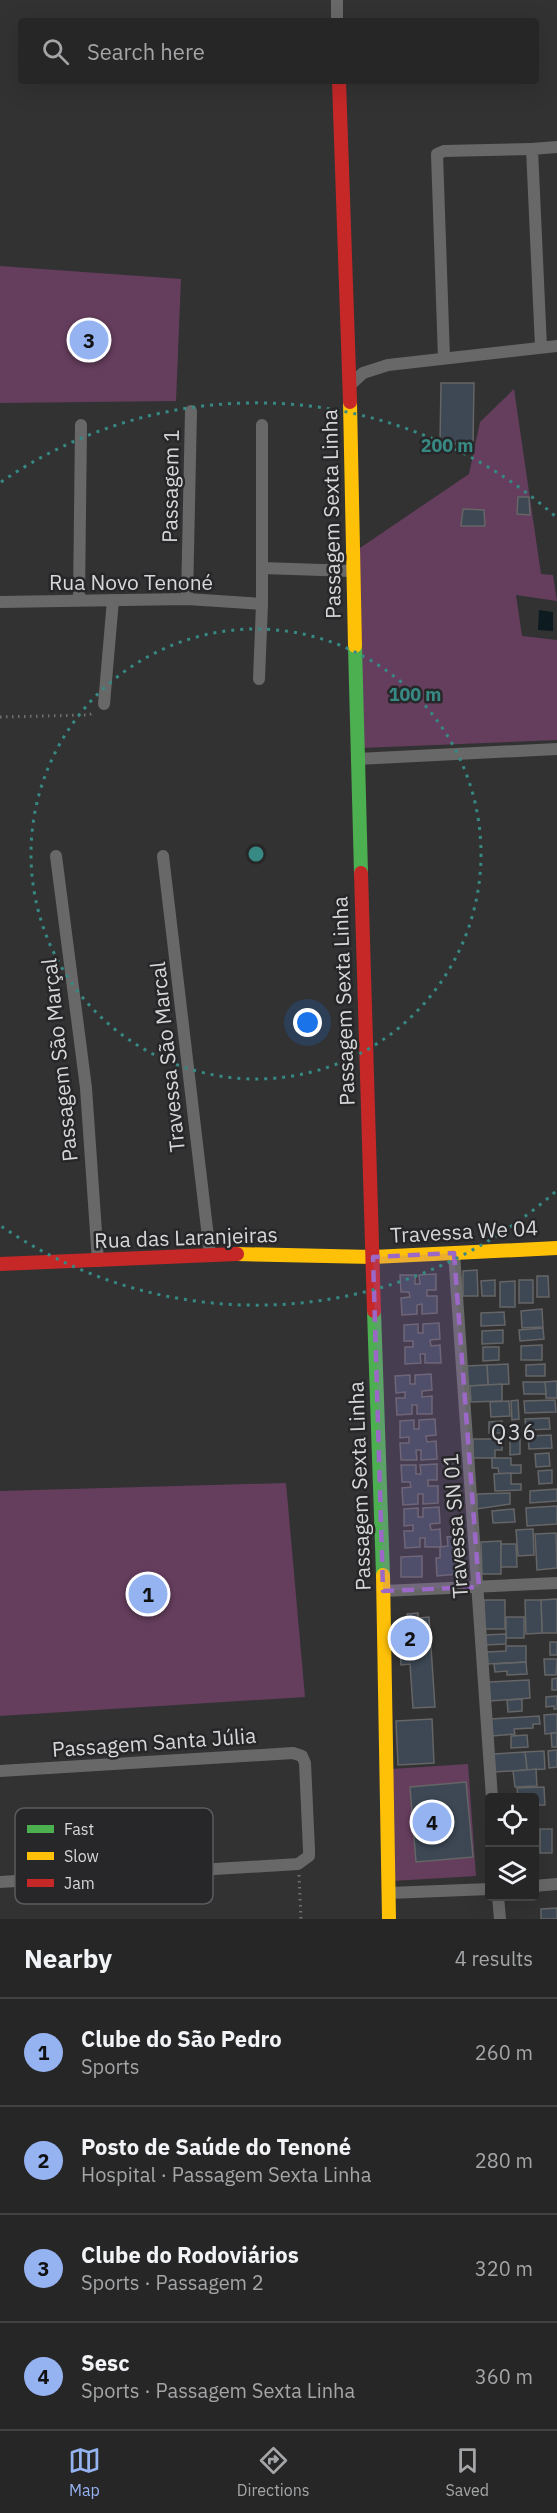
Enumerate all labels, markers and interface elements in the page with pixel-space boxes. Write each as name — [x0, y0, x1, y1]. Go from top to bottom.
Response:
search box — [18, 18, 539, 84]
icon: search — [39, 35, 72, 68]
text: Search here — [87, 37, 205, 66]
pin: 3 — [70, 318, 109, 362]
street label: Passagem Sexta Linha — [315, 409, 347, 619]
street label: Passagem 1 — [155, 429, 185, 543]
text: 200 m — [421, 434, 473, 457]
street label: Rua Novo Tenoné — [49, 568, 213, 596]
text: 100 m — [389, 683, 441, 706]
centre of rings — [246, 844, 266, 864]
street label: Passagem Sexta Linha — [325, 896, 361, 1106]
street label: Passagem São Marçal — [34, 957, 84, 1163]
street label: Travessa São Marcal — [143, 960, 191, 1154]
your location — [293, 1008, 322, 1037]
street label: Travessa We 04 — [389, 1213, 539, 1249]
street label: Rua das Laranjeiras — [94, 1220, 278, 1254]
street label: Passagem Sexta Linha — [341, 1381, 377, 1591]
district label: Q36 — [491, 1417, 537, 1446]
street label: Travessa SN 01 — [436, 1453, 474, 1599]
pin: 1 — [128, 1572, 168, 1616]
pin: 2 — [390, 1616, 430, 1660]
street label: Passagem Santa Júlia — [51, 1721, 257, 1763]
map controls — [485, 1793, 539, 1901]
button: locate — [485, 1793, 539, 1847]
pin: 4 — [412, 1800, 452, 1844]
legend — [15, 1808, 213, 1904]
text: Fast — [64, 1819, 94, 1839]
text: Slow — [64, 1846, 99, 1866]
button: layers — [485, 1847, 539, 1901]
text: Jam — [64, 1873, 95, 1893]
text: Nearby — [24, 1941, 112, 1975]
text: 4 results — [455, 1945, 533, 1972]
text: Clube do São Pedro — [81, 2024, 282, 2053]
text: 1 — [38, 2039, 50, 2066]
text: 260 m — [475, 2039, 533, 2066]
text: Sports — [81, 2053, 140, 2080]
text: Posto de Saúde do Tenoné — [81, 2132, 351, 2161]
text: 2 — [38, 2147, 50, 2174]
text: 280 m — [475, 2147, 533, 2174]
text: Hospital · Passagem Sexta Linha — [81, 2161, 371, 2188]
text: Clube do Rodoviários — [81, 2240, 299, 2269]
text: 3 — [38, 2255, 50, 2282]
text: 320 m — [475, 2255, 533, 2282]
text: Sports · Passagem 2 — [81, 2269, 264, 2296]
text: Sesc — [81, 2348, 130, 2377]
text: 4 — [38, 2363, 50, 2390]
text: 360 m — [475, 2363, 533, 2390]
text: Sports · Passagem Sexta Linha — [81, 2377, 355, 2404]
tab: Map — [68, 2444, 101, 2500]
tab: Directions — [237, 2444, 310, 2500]
tab: Saved — [446, 2444, 489, 2500]

